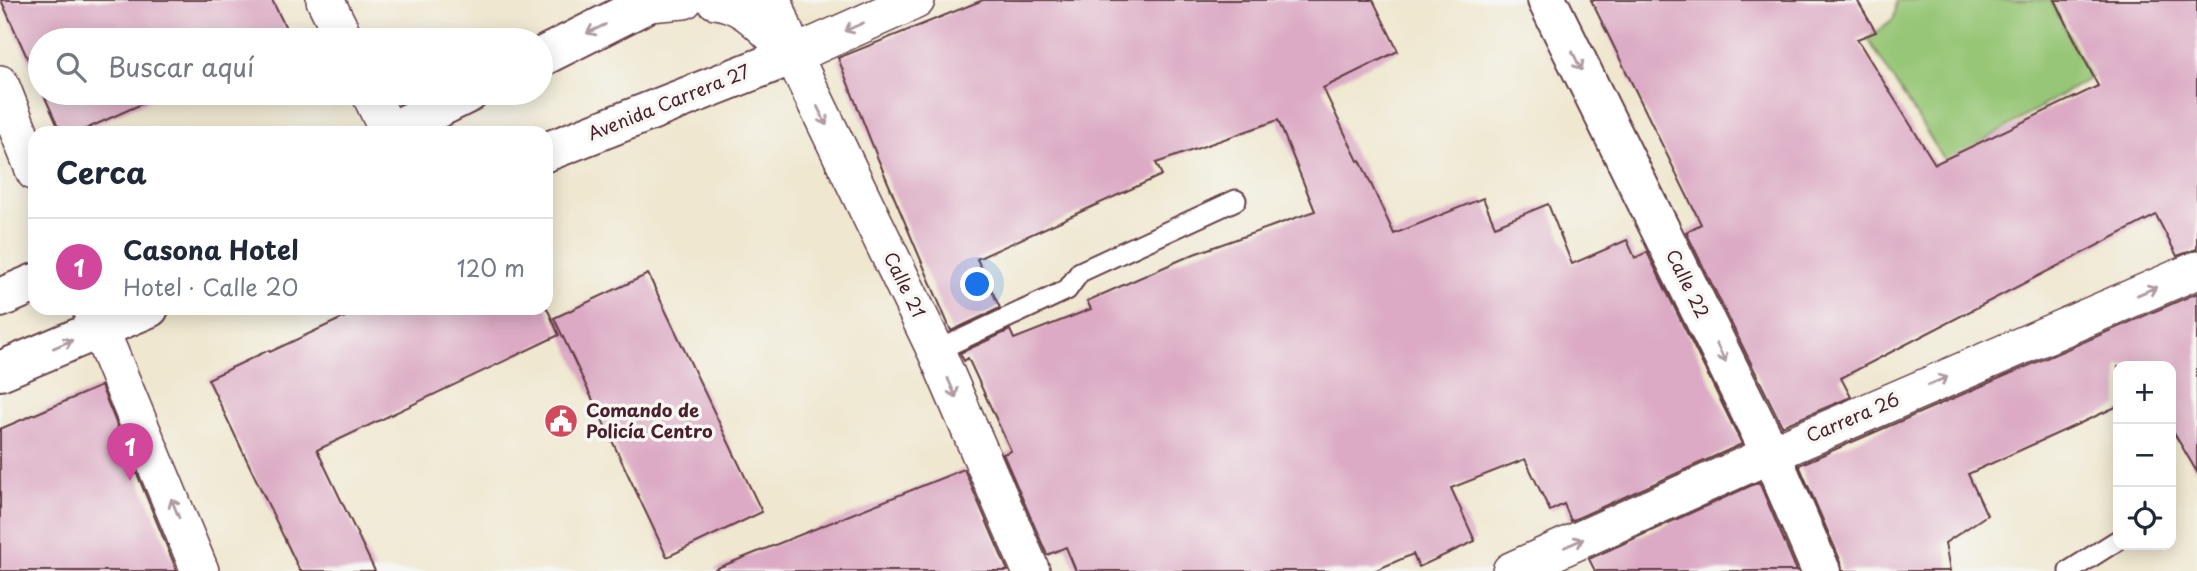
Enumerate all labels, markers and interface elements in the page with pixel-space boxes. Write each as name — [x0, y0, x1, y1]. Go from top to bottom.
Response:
one-way arrow — [844, 21, 866, 34]
one-way arrow — [586, 23, 607, 37]
search box — [28, 28, 553, 105]
text: Buscar aquí — [108, 47, 254, 86]
icon: search — [52, 48, 90, 86]
one-way arrow — [1571, 50, 1585, 71]
street label: Avenida Carrera 27 — [583, 57, 753, 146]
one-way arrow — [816, 105, 830, 126]
text: Cerca — [56, 149, 147, 194]
text: Casona Hotel — [123, 230, 298, 269]
street label: Calle 22 — [1660, 244, 1717, 322]
street label: Calle 21 — [878, 247, 933, 322]
text: 1 — [74, 250, 85, 285]
text: 120 m — [457, 250, 525, 285]
your location — [960, 267, 994, 301]
text: Hotel · Calle 20 — [123, 269, 298, 304]
one-way arrow — [2136, 284, 2158, 297]
one-way arrow — [51, 336, 73, 349]
one-way arrow — [1714, 342, 1728, 363]
map controls — [2113, 361, 2176, 550]
button: + — [2113, 361, 2176, 424]
one-way arrow — [1927, 374, 1949, 387]
one-way arrow — [946, 376, 959, 398]
street label: Carrera 26 — [1802, 385, 1903, 448]
place label: Comando de Policía Centro — [586, 396, 713, 444]
public building icon: Comando de Policía Centro — [542, 402, 580, 440]
pin: 1 — [107, 423, 153, 481]
button: − — [2113, 424, 2176, 487]
button: locate — [2113, 487, 2176, 550]
one-way arrow — [167, 498, 180, 519]
one-way arrow — [1562, 536, 1584, 549]

